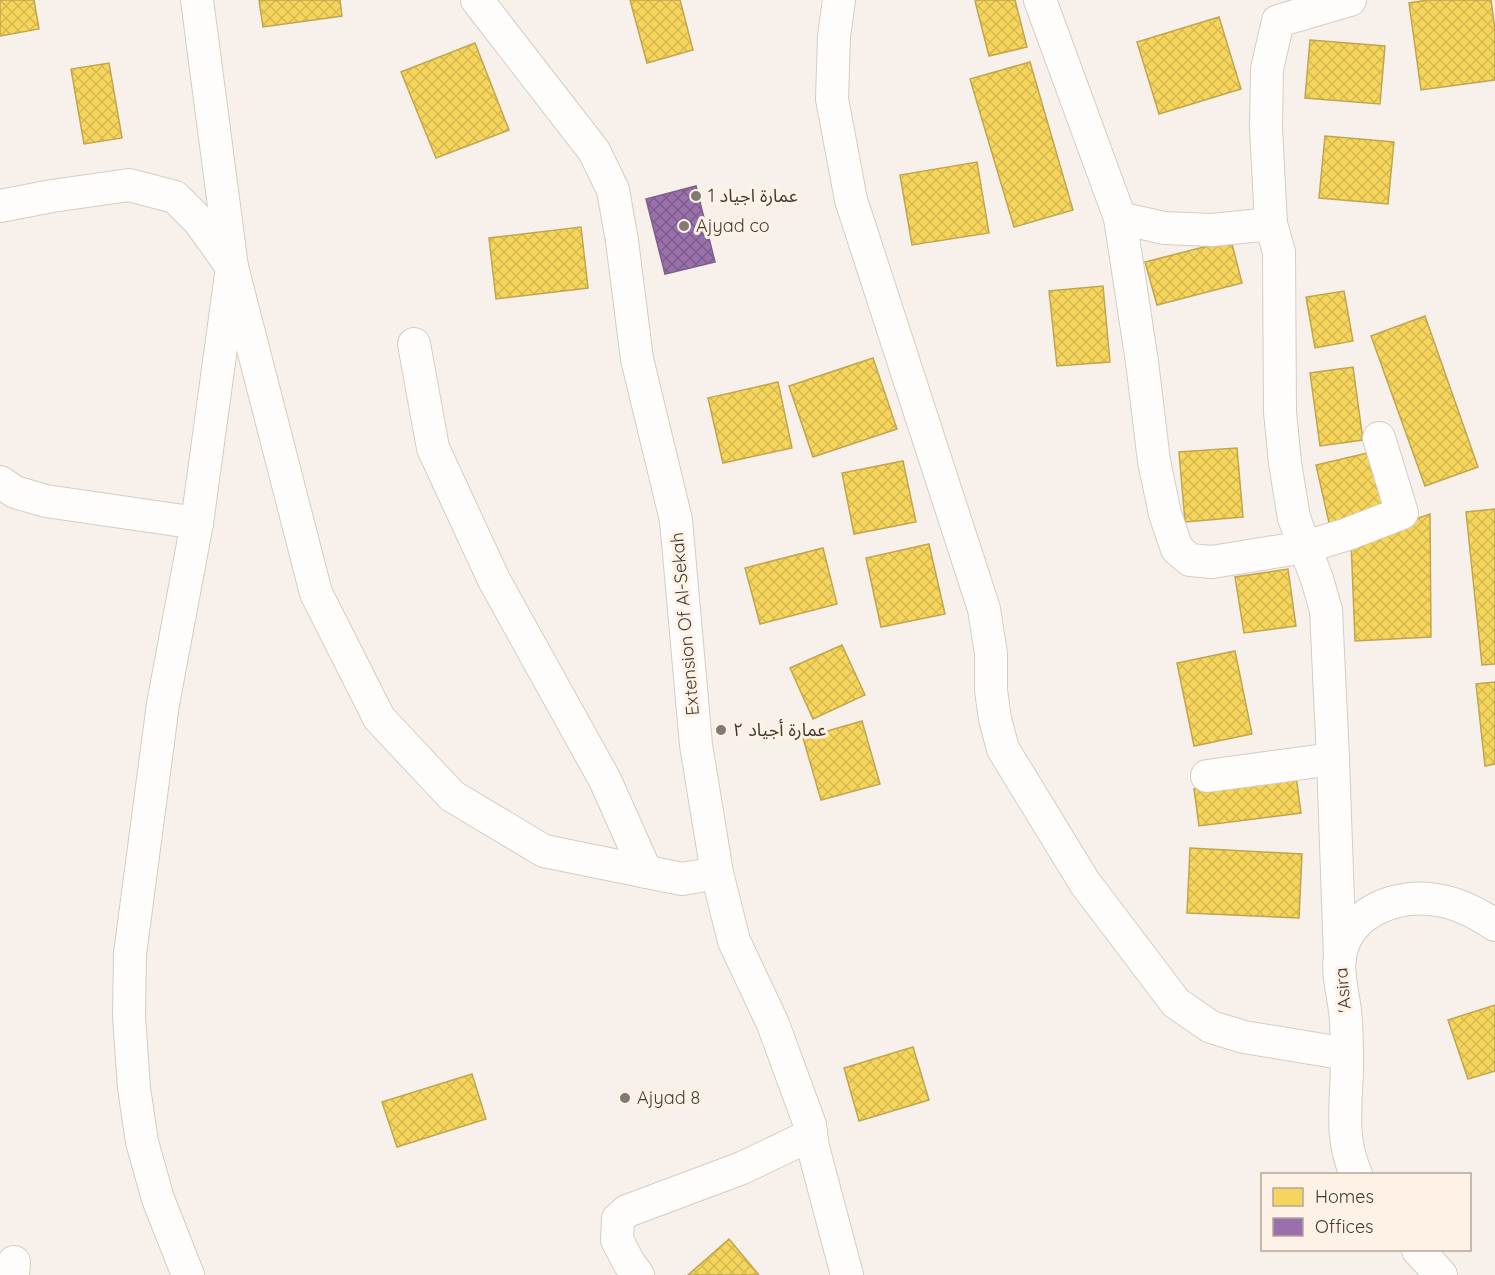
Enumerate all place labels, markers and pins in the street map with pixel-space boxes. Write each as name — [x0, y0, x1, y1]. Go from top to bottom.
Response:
place label: عمارة اجياد 1 — [708, 184, 798, 207]
marker: عمارة اجياد 1 — [689, 189, 703, 203]
place label: Ajyad co — [696, 214, 770, 237]
marker: Ajyad co — [677, 219, 691, 233]
place label: عمارة أجياد ٢ — [733, 718, 826, 741]
marker: عمارة أجياد ٢ — [714, 723, 728, 737]
place label: Ajyad 8 — [637, 1086, 700, 1109]
marker: Ajyad 8 — [618, 1091, 632, 1105]

